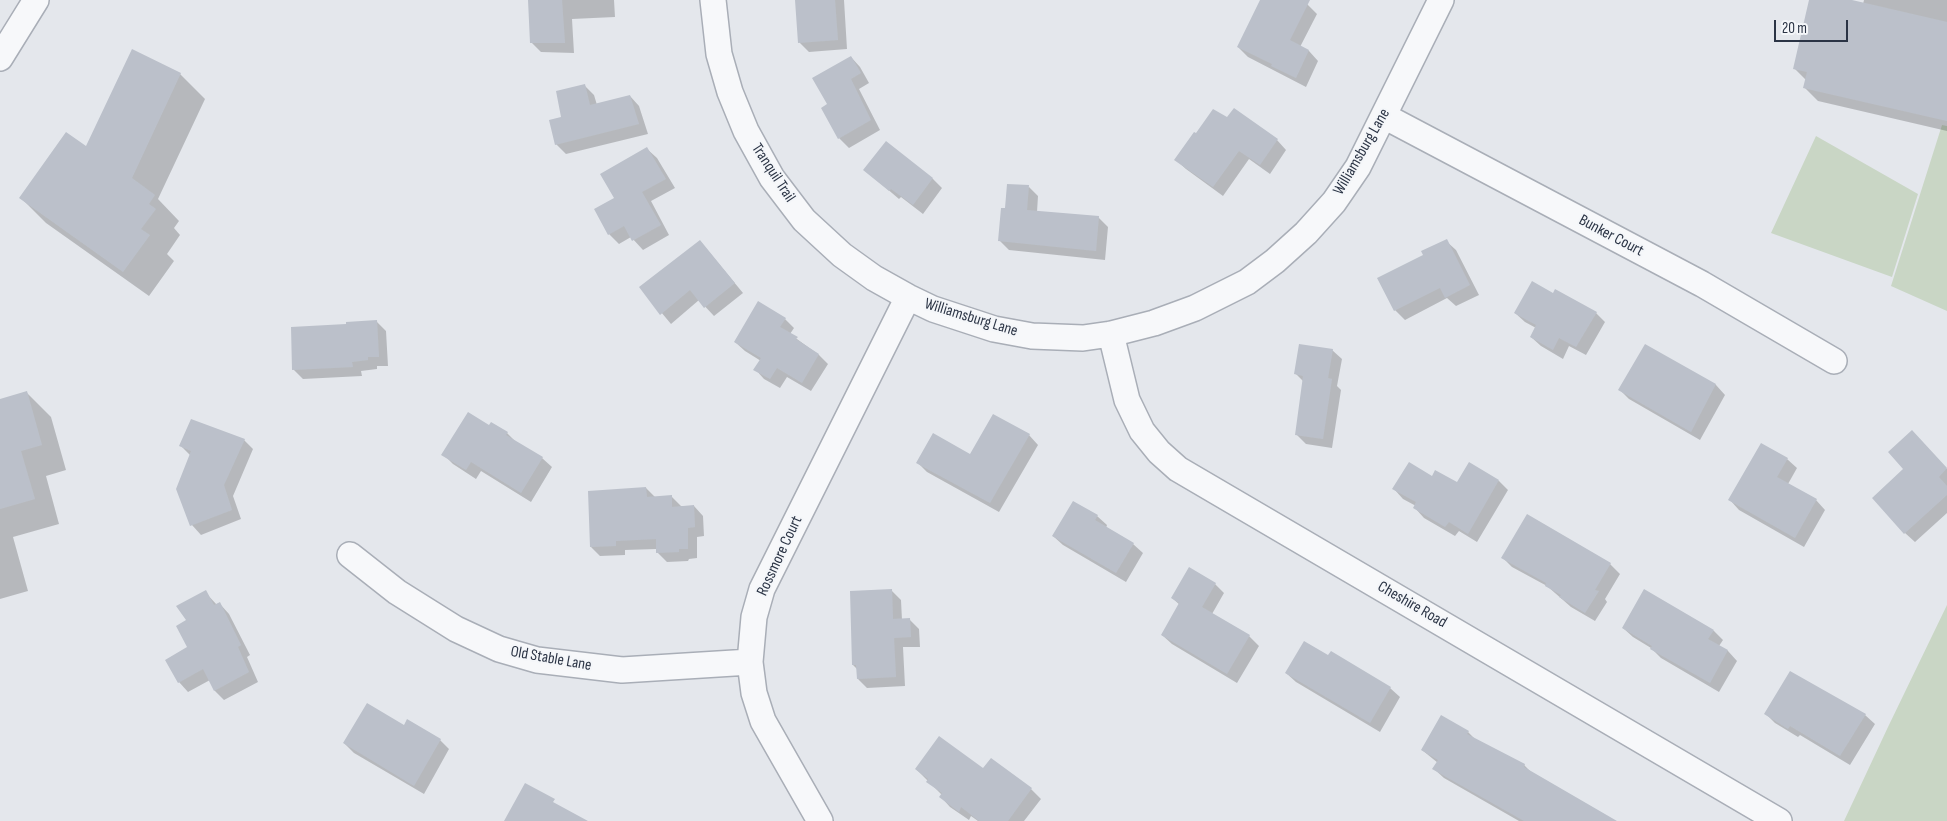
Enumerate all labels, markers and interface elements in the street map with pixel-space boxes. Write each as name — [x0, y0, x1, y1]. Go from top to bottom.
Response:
scale bar — [1777, 10, 1851, 42]
text: 20 m — [1782, 19, 1807, 38]
street label: Williamsburg Lane — [1330, 105, 1394, 199]
street label: Tranquil Trail — [747, 140, 799, 206]
street label: Bunker Court — [1575, 211, 1647, 261]
street label: Williamsburg Lane — [922, 295, 1020, 341]
street label: Rossmore Court — [753, 513, 807, 599]
street label: Cheshire Road — [1374, 578, 1450, 632]
street label: Old Stable Lane — [509, 642, 593, 676]

